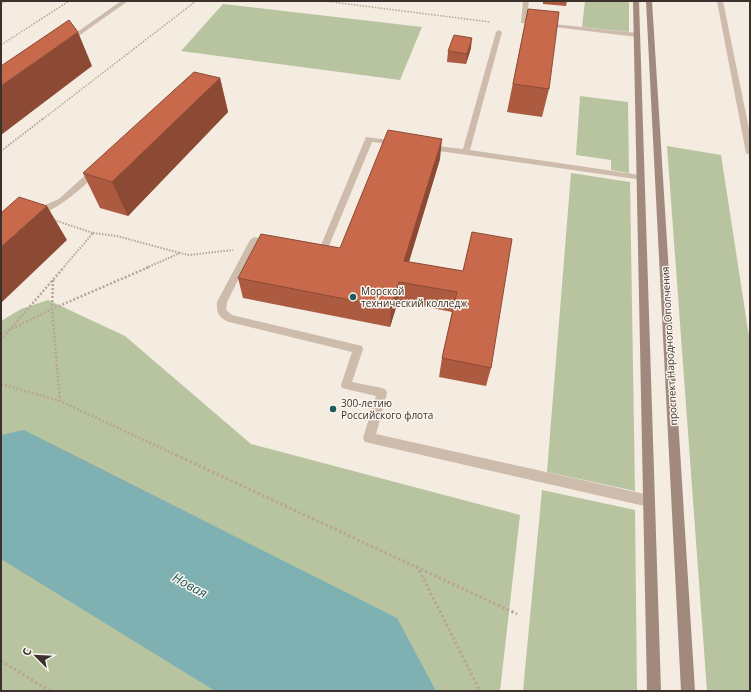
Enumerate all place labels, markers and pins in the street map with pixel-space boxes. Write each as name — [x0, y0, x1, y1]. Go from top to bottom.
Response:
place label: Морской технический колледж — [361, 284, 468, 310]
marker: Морской технический колледж — [348, 292, 358, 302]
place label: 300-летию Российского флота — [341, 396, 433, 422]
marker: 300-летию Российского флота — [328, 404, 338, 414]

